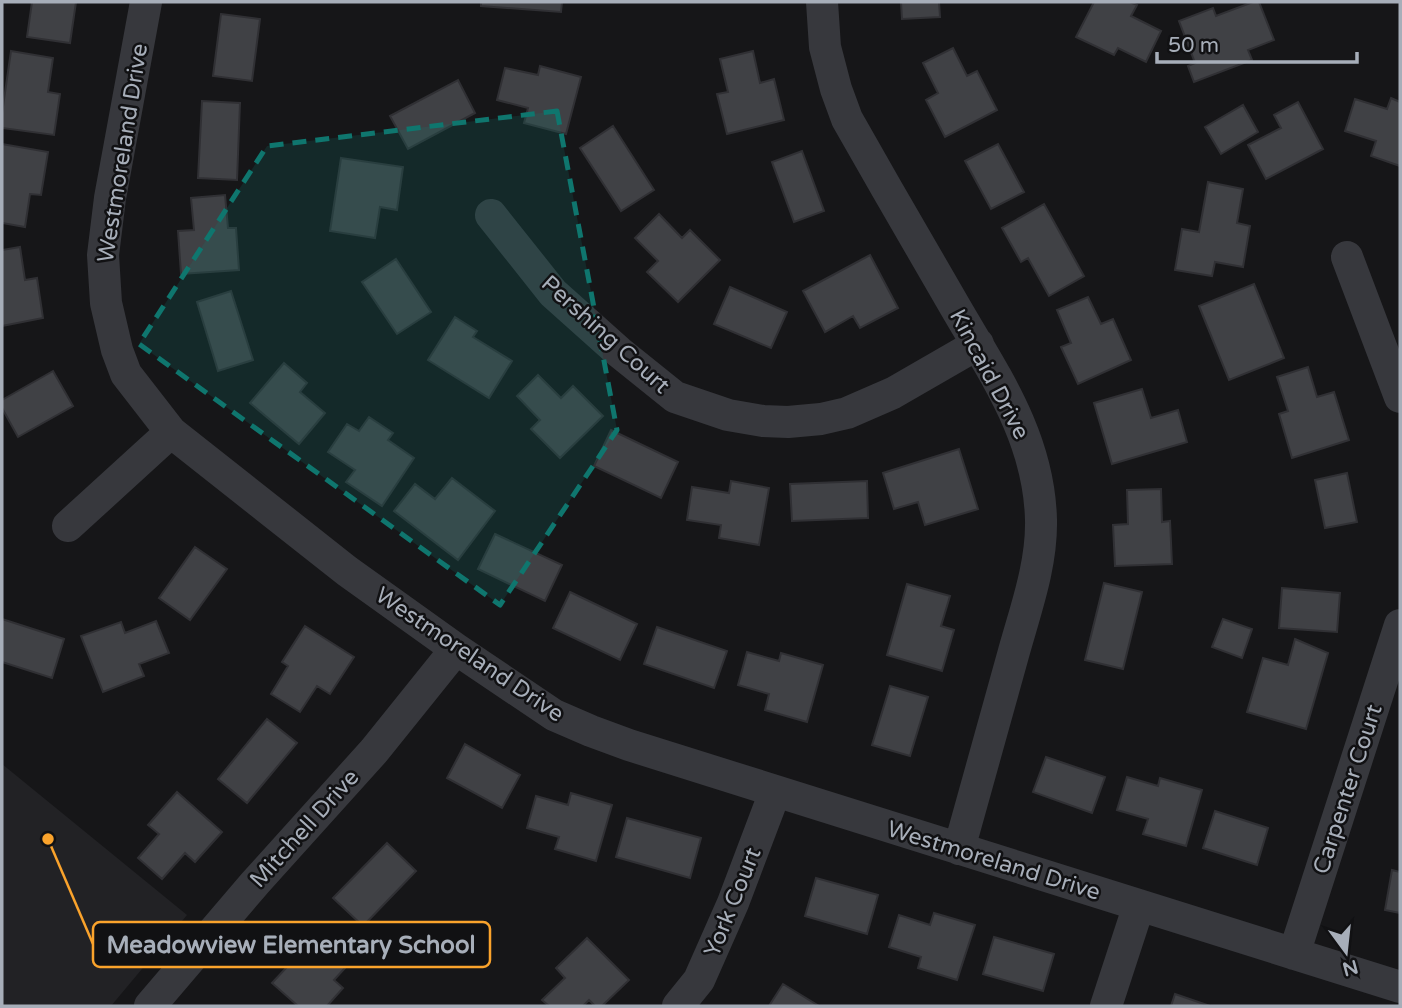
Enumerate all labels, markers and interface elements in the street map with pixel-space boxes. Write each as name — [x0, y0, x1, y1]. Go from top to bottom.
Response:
scale bar — [1157, 21, 1356, 65]
text: 50 m — [1168, 33, 1219, 58]
street label: Westmoreland Drive — [92, 42, 154, 265]
street label: Pershing Court — [535, 270, 676, 400]
street label: Kincaid Drive — [943, 305, 1035, 444]
street label: Westmoreland Drive — [370, 581, 569, 728]
street label: Carpenter Court — [1307, 701, 1389, 878]
street label: Mitchell Drive — [244, 764, 365, 894]
street label: Westmoreland Drive — [884, 815, 1104, 907]
street label: York Court — [698, 843, 768, 961]
north arrow — [1311, 917, 1381, 987]
callout: Meadowview Elementary School — [93, 922, 490, 967]
text: Meadowview Elementary School — [106, 931, 476, 960]
text: N — [1340, 955, 1360, 980]

